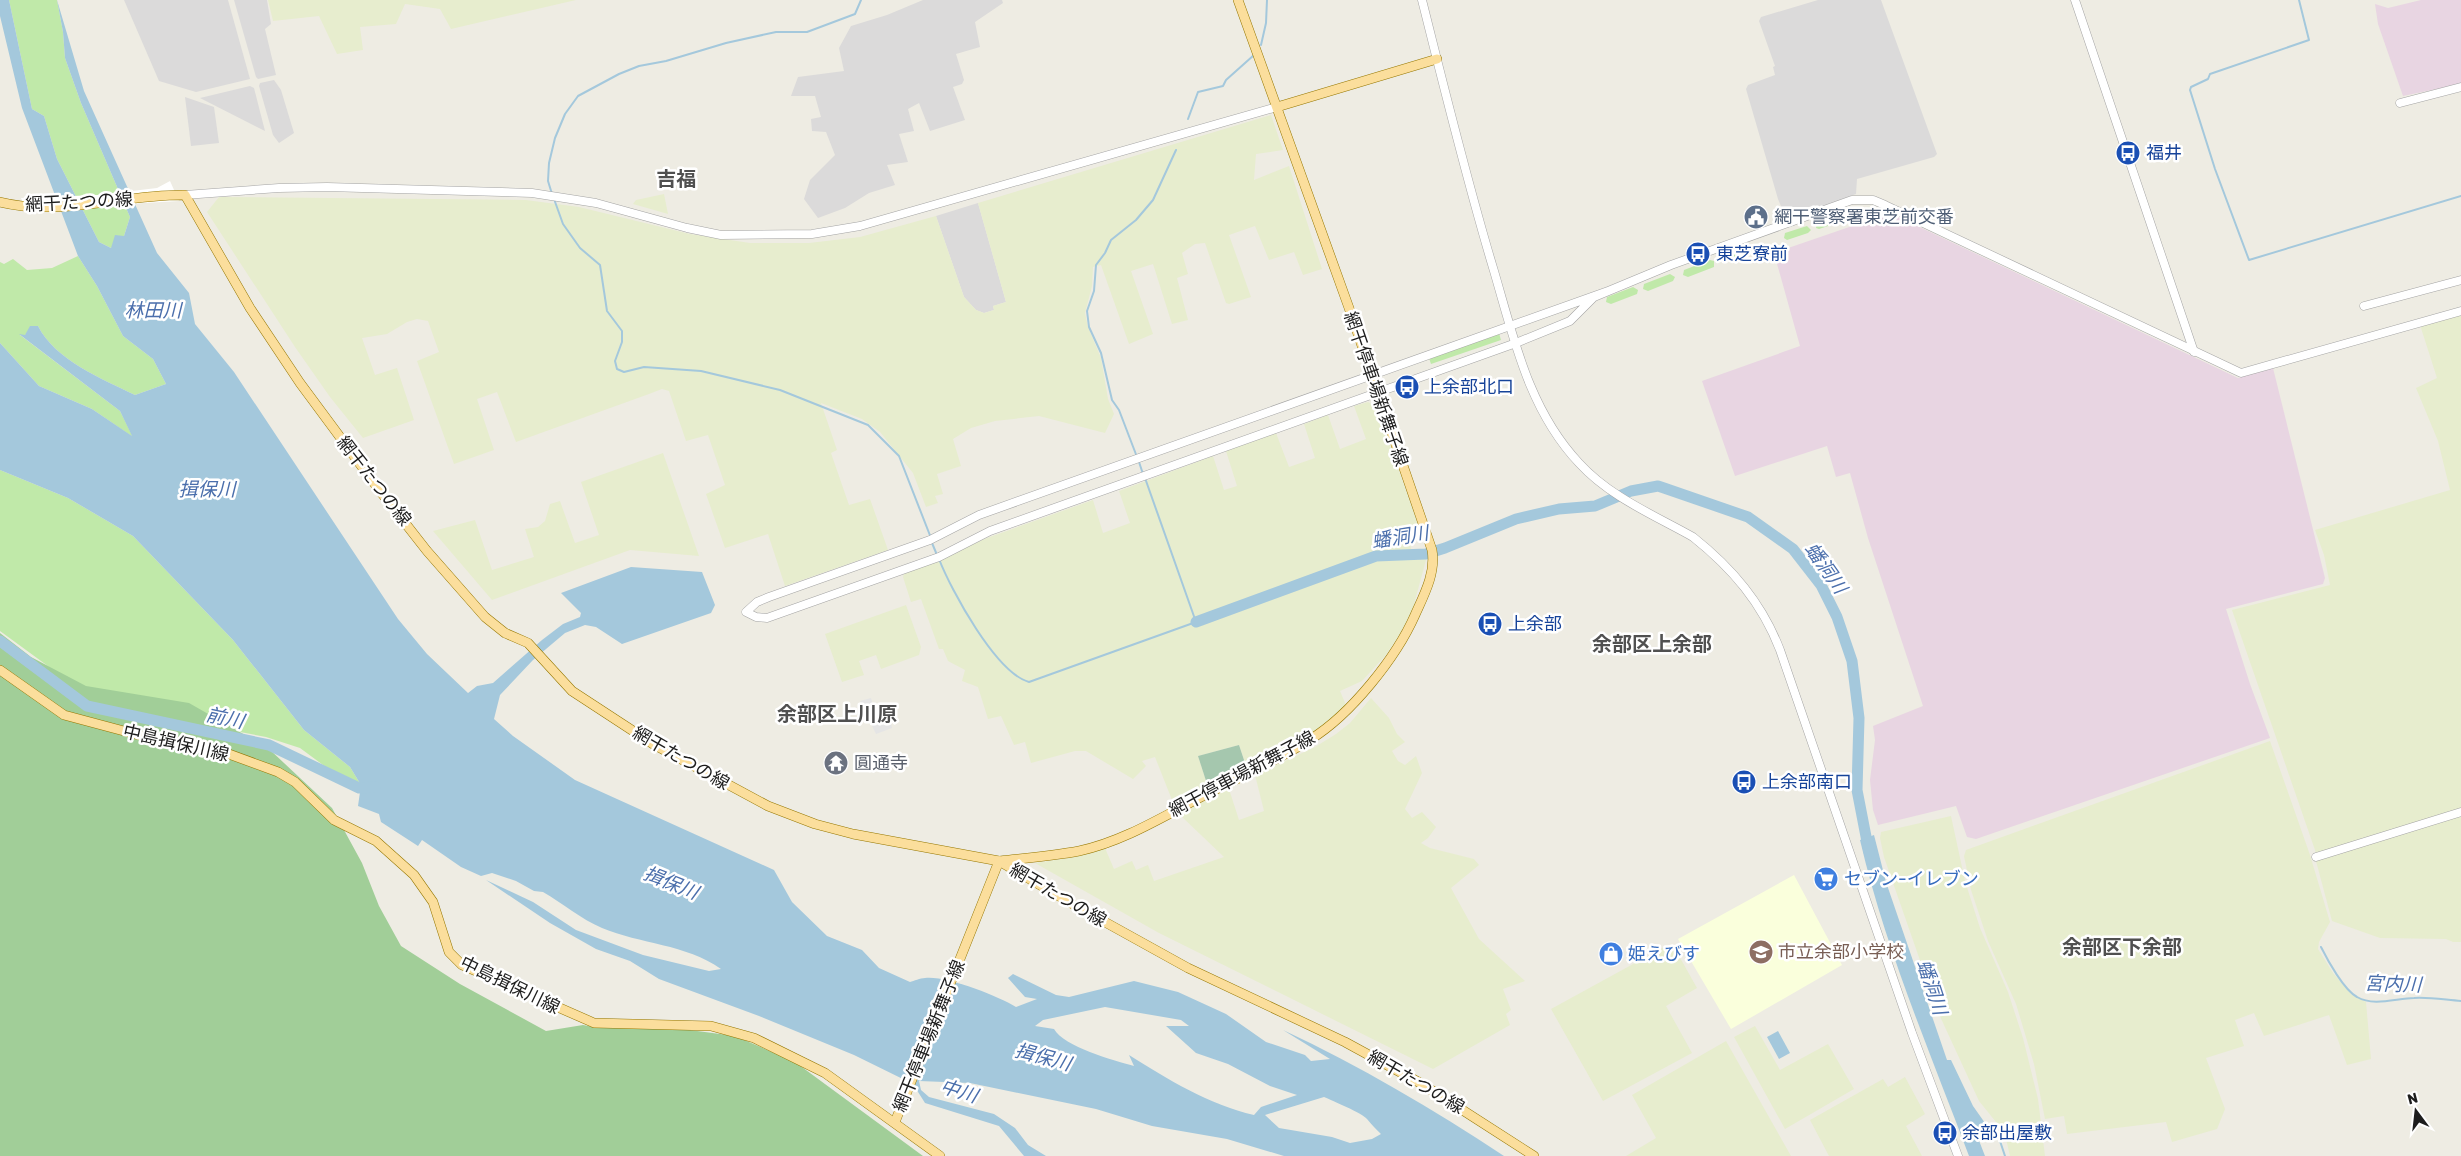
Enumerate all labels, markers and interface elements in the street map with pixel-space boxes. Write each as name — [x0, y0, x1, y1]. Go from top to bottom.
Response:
bus stop icon: 福井 — [2115, 140, 2141, 166]
place label: 福井 — [2146, 142, 2182, 164]
district label: 吉福 — [656, 167, 696, 191]
street label: 網干たつの線 — [24, 188, 134, 216]
public building icon: 網干警察署東芝前交番 — [1743, 204, 1769, 230]
place label: 網干警察署東芝前交番 — [1774, 206, 1954, 228]
bus stop icon: 東芝寮前 — [1685, 241, 1711, 267]
place label: 東芝寮前 — [1716, 243, 1788, 265]
water label: 林田川 — [124, 299, 183, 322]
street label: 網干停車場新舞子線 — [1339, 309, 1413, 469]
bus stop icon: 上余部北口 — [1394, 374, 1420, 400]
place label: 上余部北口 — [1424, 376, 1514, 398]
street label: 網干たつの線 — [332, 432, 416, 530]
water label: 揖保川 — [178, 478, 237, 501]
water label: 蟠洞川 — [1370, 521, 1432, 553]
water label: 蟠洞川 — [1800, 538, 1853, 600]
bus stop icon: 上余部 — [1477, 611, 1503, 637]
place label: 上余部 — [1508, 613, 1562, 635]
district label: 余部区上余部 — [1592, 632, 1712, 656]
district label: 余部区上川原 — [777, 702, 897, 726]
water label: 前川 — [204, 703, 248, 734]
street label: 中島揖保川線 — [121, 720, 231, 766]
street label: 網干たつの線 — [629, 721, 733, 795]
street label: 網干停車場新舞子線 — [1165, 726, 1319, 822]
temple icon: 圓通寺 — [823, 750, 849, 776]
place label: 圓通寺 — [854, 752, 908, 774]
bus stop icon: 上余部南口 — [1731, 769, 1757, 795]
place label: 上余部南口 — [1762, 771, 1852, 793]
street label: 網干たつの線 — [1006, 858, 1110, 932]
water label: 揖保川 — [640, 862, 704, 905]
supermarket icon: セブン-イレブン — [1813, 866, 1839, 892]
place label: セブン-イレブン — [1844, 868, 1979, 890]
district label: 余部区下余部 — [2062, 935, 2182, 959]
school or university icon: 市立余部小学校 — [1748, 939, 1774, 965]
shop icon: 姫えびす — [1598, 941, 1624, 967]
place label: 市立余部小学校 — [1778, 941, 1904, 963]
place label: 姫えびす — [1628, 943, 1700, 965]
street label: 中島揖保川線 — [457, 951, 563, 1019]
water label: 蟠洞川 — [1912, 956, 1952, 1020]
street label: 網干停車場新舞子線 — [888, 957, 970, 1115]
water label: 宮内川 — [2364, 972, 2424, 997]
water label: 揖保川 — [1012, 1039, 1075, 1076]
street label: 網干たつの線 — [1364, 1045, 1468, 1119]
water label: 中川 — [937, 1074, 982, 1108]
north arrow — [2391, 1086, 2441, 1136]
text: N — [2406, 1089, 2420, 1108]
bus stop icon: 余部出屋敷 — [1932, 1120, 1958, 1146]
place label: 余部出屋敷 — [1962, 1122, 2052, 1144]

